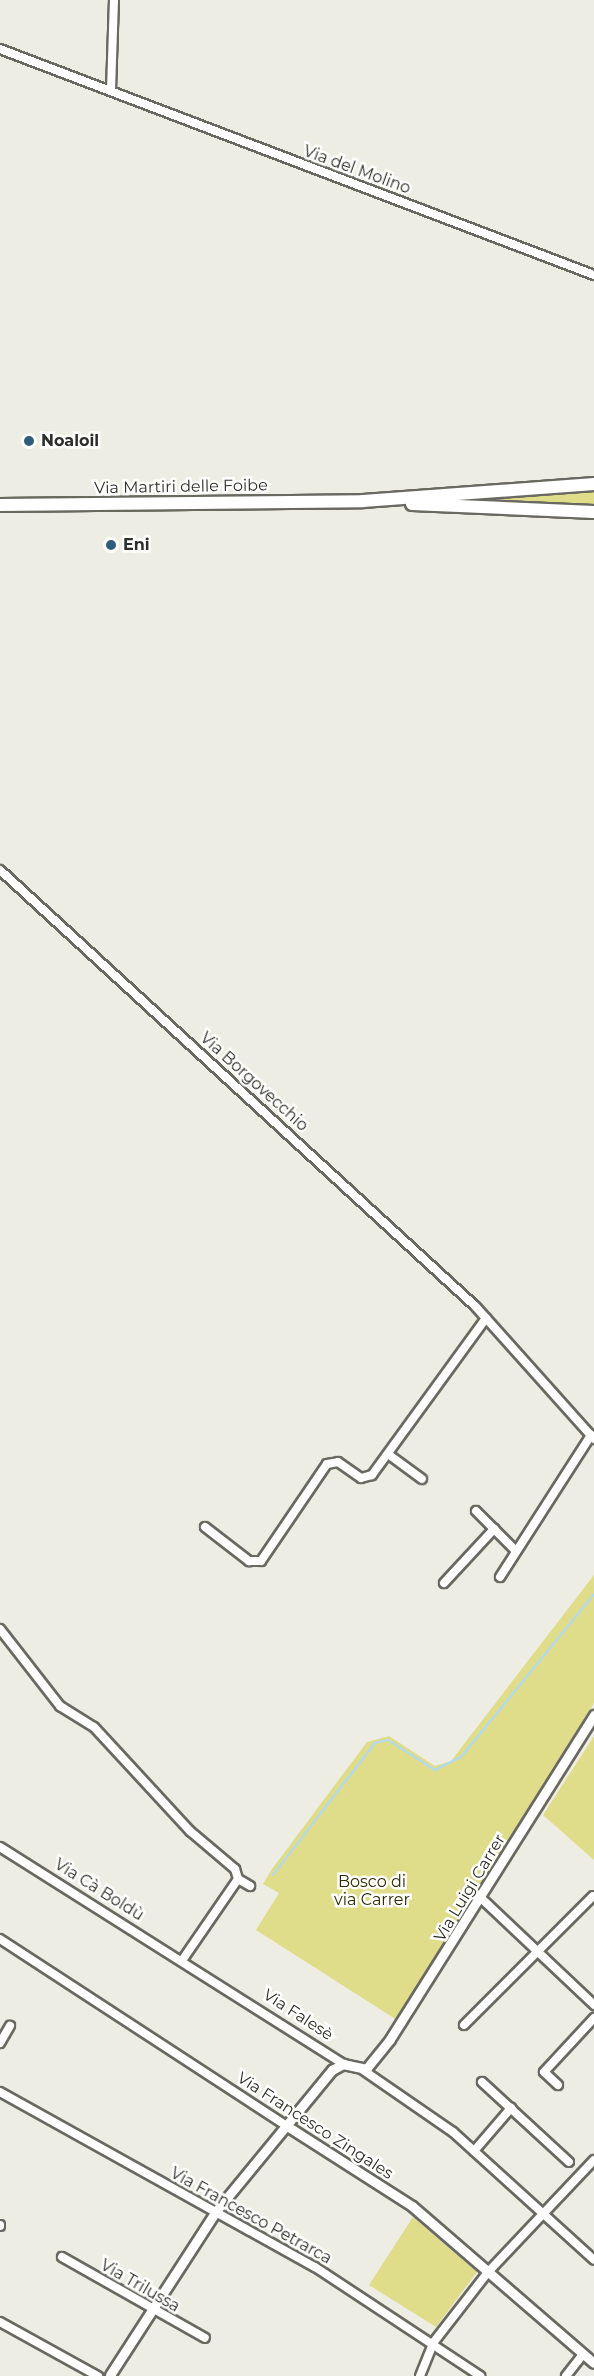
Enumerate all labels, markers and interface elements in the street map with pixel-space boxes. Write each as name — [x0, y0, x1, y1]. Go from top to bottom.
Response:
street label: Via del Molino — [301, 142, 413, 198]
place label: Noaloil — [41, 431, 99, 451]
marker: Noaloil — [22, 434, 36, 448]
street label: Via Martiri delle Foibe — [94, 476, 268, 498]
place label: Eni — [123, 535, 150, 555]
marker: Eni — [104, 538, 118, 552]
street label: Via Borgovecchio — [196, 1028, 312, 1136]
street label: Via Luigi Carrer — [430, 1831, 510, 1945]
street label: Via Cà Boldù — [51, 1855, 147, 1925]
park label: Bosco di via Carrer — [334, 1872, 410, 1910]
street label: Via Falesè — [259, 1985, 337, 2045]
street label: Via Francesco Zingales — [233, 2068, 397, 2184]
street label: Via Francesco Petrarca — [167, 2164, 335, 2268]
street label: Via Trilussa — [97, 2256, 183, 2316]

